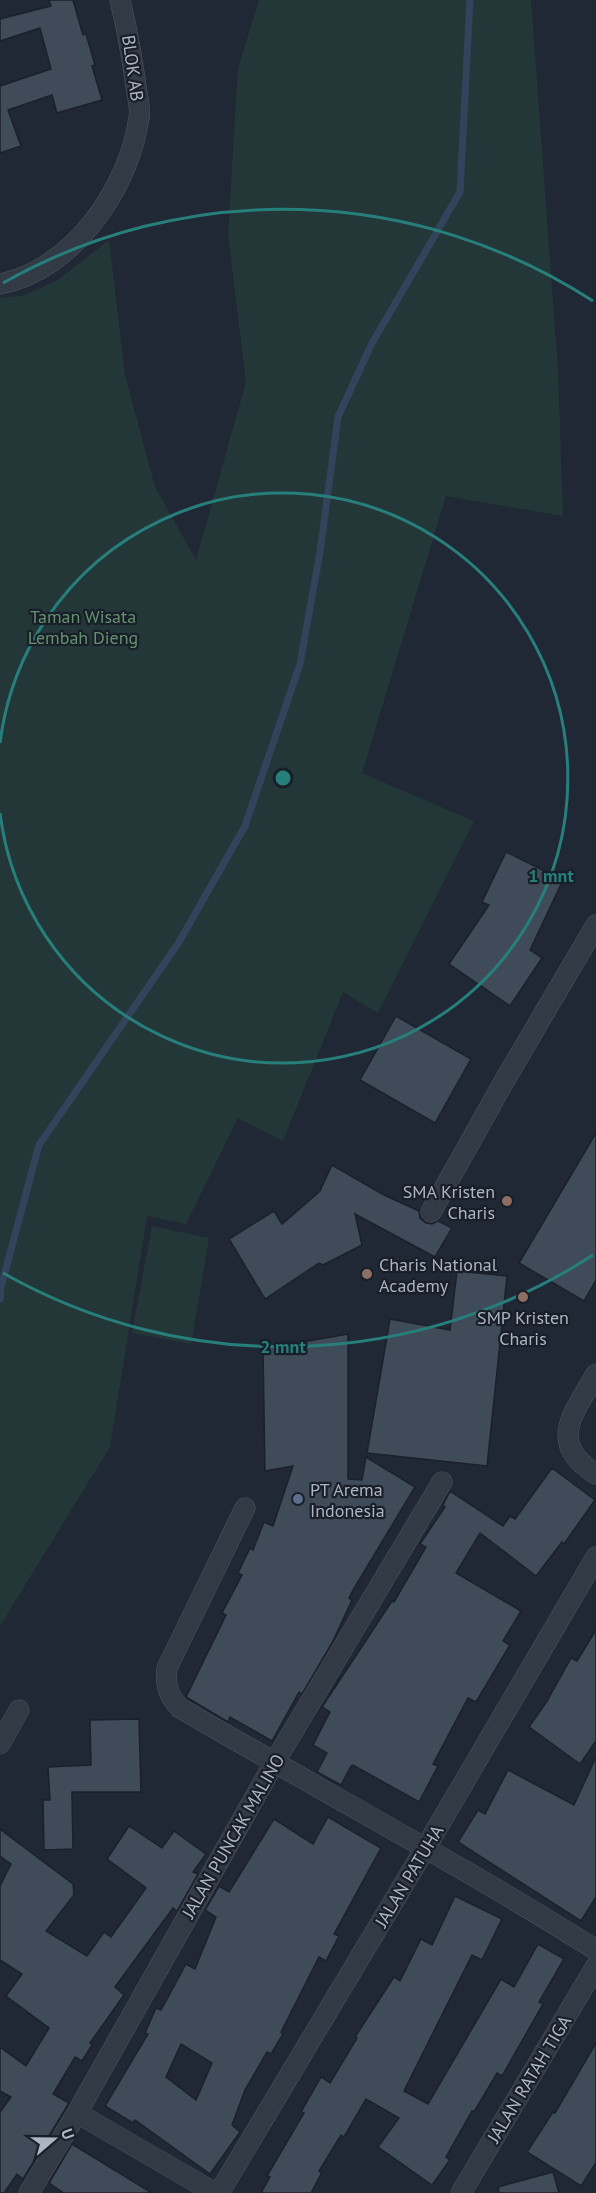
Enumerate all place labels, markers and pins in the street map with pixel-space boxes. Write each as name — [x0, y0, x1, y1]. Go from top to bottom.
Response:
centre of rings — [273, 768, 293, 788]
place label: SMA Kristen Charis — [403, 1180, 495, 1224]
marker: SMA Kristen Charis — [500, 1194, 514, 1208]
place label: Charis National Academy — [379, 1253, 498, 1297]
marker: Charis National Academy — [360, 1267, 374, 1281]
marker: SMP Kristen Charis — [516, 1290, 530, 1304]
place label: SMP Kristen Charis — [477, 1306, 569, 1350]
place label: PT Arema Indonesia — [310, 1478, 385, 1522]
marker: PT Arema Indonesia — [291, 1492, 305, 1506]

